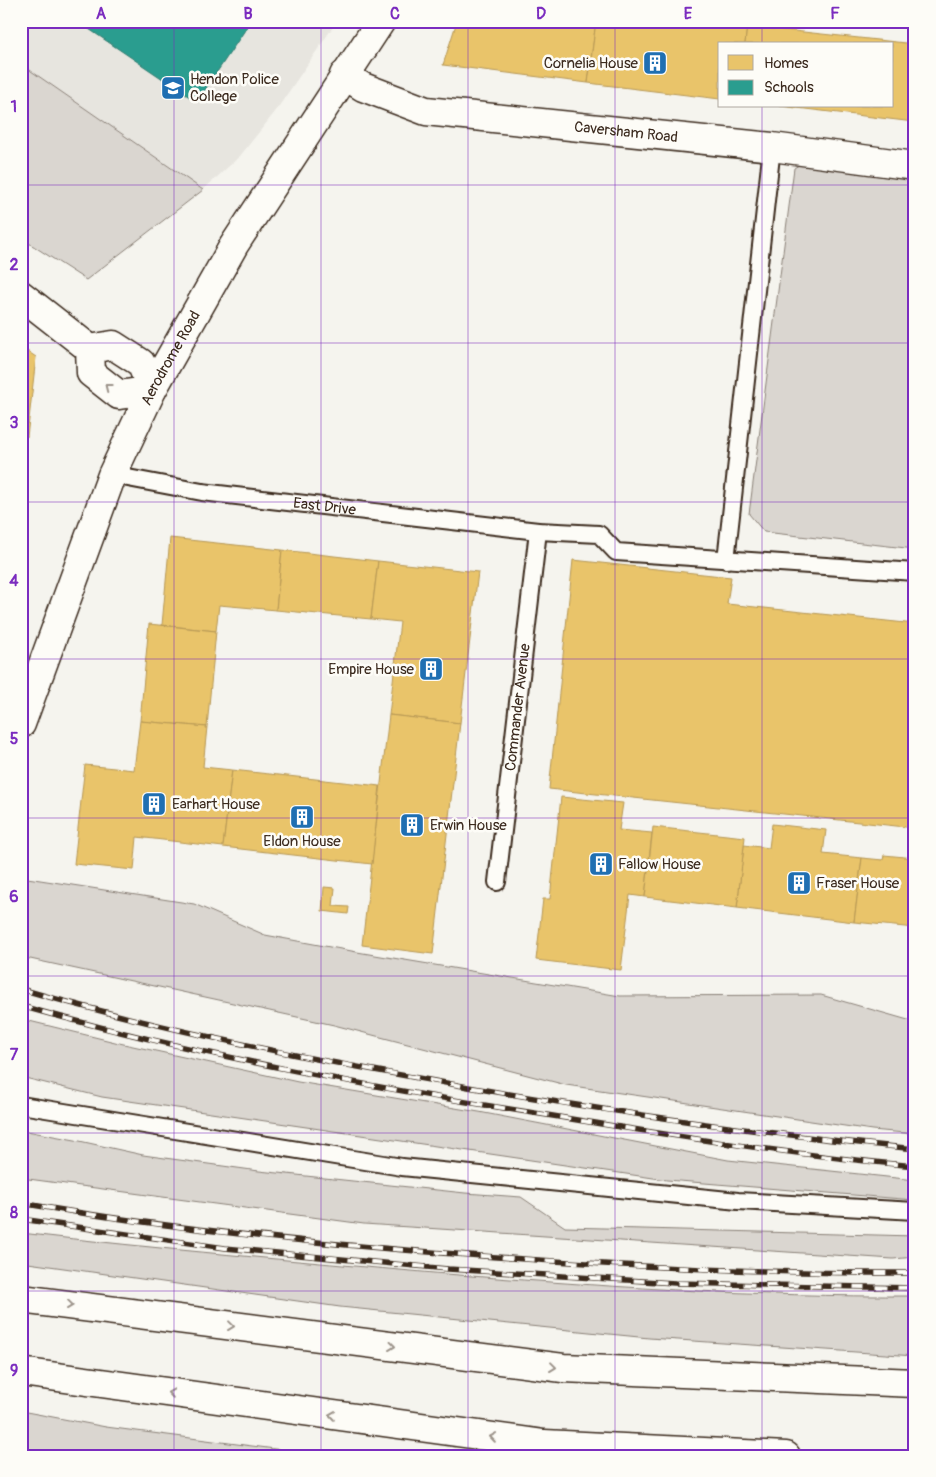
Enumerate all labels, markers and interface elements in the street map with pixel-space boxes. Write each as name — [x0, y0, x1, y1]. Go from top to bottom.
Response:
text: A — [96, 4, 107, 24]
text: B — [243, 4, 253, 24]
text: C — [390, 4, 400, 24]
text: D — [536, 4, 546, 24]
text: E — [684, 4, 693, 24]
text: F — [830, 4, 840, 24]
legend — [718, 42, 894, 108]
building icon: Cornelia House — [642, 50, 668, 76]
place label: Cornelia House — [544, 54, 639, 73]
text: Homes — [764, 54, 809, 73]
place label: Hendon Police College — [190, 70, 279, 106]
school or university icon: Hendon Police College — [160, 75, 186, 101]
text: Schools — [764, 78, 814, 97]
text: 1 — [11, 97, 17, 117]
street label: Caversham Road — [573, 117, 679, 147]
text: 2 — [10, 255, 19, 275]
street label: Aerodrome Road — [137, 307, 204, 408]
one-way arrow — [105, 384, 114, 393]
text: 3 — [10, 413, 19, 433]
street label: East Drive — [292, 493, 358, 519]
text: 4 — [9, 571, 19, 591]
street label: Commander Avenue — [501, 642, 534, 772]
building icon: Empire House — [418, 656, 444, 682]
place label: Empire House — [328, 660, 415, 679]
text: 5 — [10, 729, 19, 749]
building icon: Earhart House — [141, 791, 167, 817]
place label: Earhart House — [172, 795, 261, 814]
building icon: Eldon House — [289, 804, 315, 830]
building icon: Erwin House — [399, 812, 425, 838]
place label: Erwin House — [430, 816, 507, 835]
place label: Eldon House — [263, 832, 341, 851]
building icon: Fallow House — [588, 851, 614, 877]
place label: Fallow House — [618, 855, 701, 874]
building icon: Fraser House — [786, 870, 812, 896]
place label: Fraser House — [816, 874, 900, 893]
text: 6 — [9, 887, 19, 907]
text: 7 — [10, 1045, 19, 1065]
text: 8 — [10, 1203, 18, 1223]
one-way arrow — [66, 1299, 74, 1310]
one-way arrow — [227, 1320, 235, 1331]
one-way arrow — [388, 1341, 396, 1351]
text: 9 — [10, 1361, 18, 1381]
one-way arrow — [549, 1361, 557, 1372]
one-way arrow — [167, 1388, 175, 1399]
one-way arrow — [328, 1410, 336, 1421]
one-way arrow — [489, 1433, 498, 1443]

